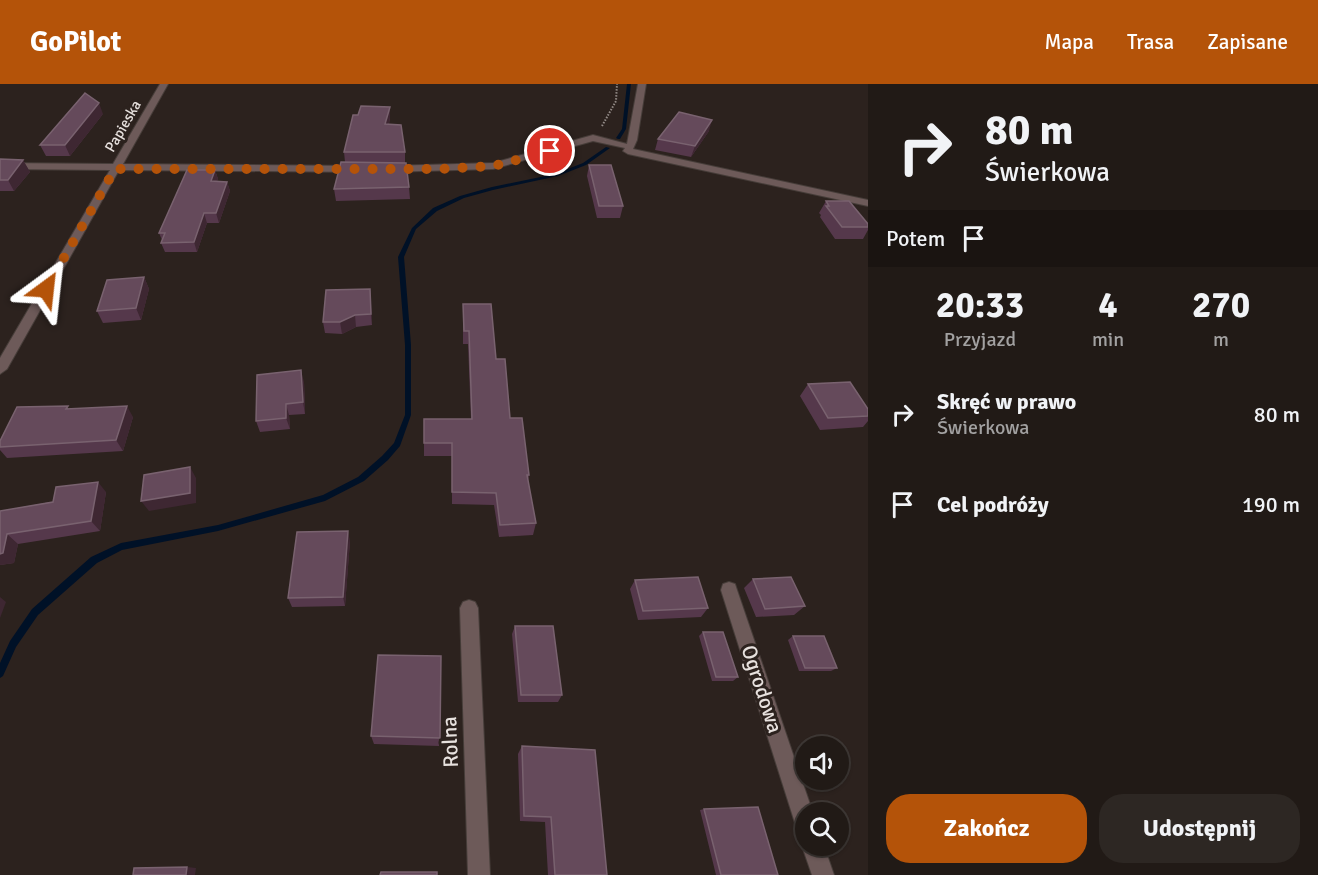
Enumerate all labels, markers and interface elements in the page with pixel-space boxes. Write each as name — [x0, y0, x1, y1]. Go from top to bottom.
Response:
text: GoPilot — [30, 25, 121, 59]
text: Mapa — [1044, 29, 1094, 55]
text: Trasa — [1127, 29, 1174, 55]
text: Zapisane — [1207, 29, 1288, 55]
street label: Papieska — [101, 97, 145, 155]
text: 80 m — [985, 105, 1074, 156]
icon: right — [886, 108, 964, 186]
pin — [524, 125, 575, 176]
icon: arrive — [533, 134, 566, 167]
text: Świerkowa — [985, 156, 1110, 189]
icon: arrive — [957, 222, 990, 255]
text: Potem — [886, 225, 945, 252]
position arrow — [14, 257, 78, 321]
text: 20:33 — [936, 283, 1024, 328]
text: 4 — [1098, 283, 1118, 328]
text: 270 — [1192, 283, 1250, 328]
text: Przyjazd — [944, 327, 1016, 352]
text: min — [1092, 327, 1124, 352]
text: m — [1213, 327, 1229, 352]
text: Skręć w prawo — [937, 388, 1076, 415]
icon: right — [886, 398, 919, 431]
text: 80 m — [1254, 401, 1300, 428]
text: Świerkowa — [937, 415, 1030, 440]
icon: arrive — [886, 488, 919, 521]
text: Cel podróży — [937, 491, 1049, 518]
text: 190 m — [1242, 491, 1300, 518]
street label: Ogrodowa — [736, 642, 788, 736]
street label: Rolna — [436, 716, 464, 768]
map controls — [795, 736, 849, 856]
button: sound — [795, 736, 849, 790]
button: Zakończ — [886, 794, 1087, 863]
button: Udostępnij — [1099, 794, 1300, 863]
button: search — [795, 802, 849, 856]

